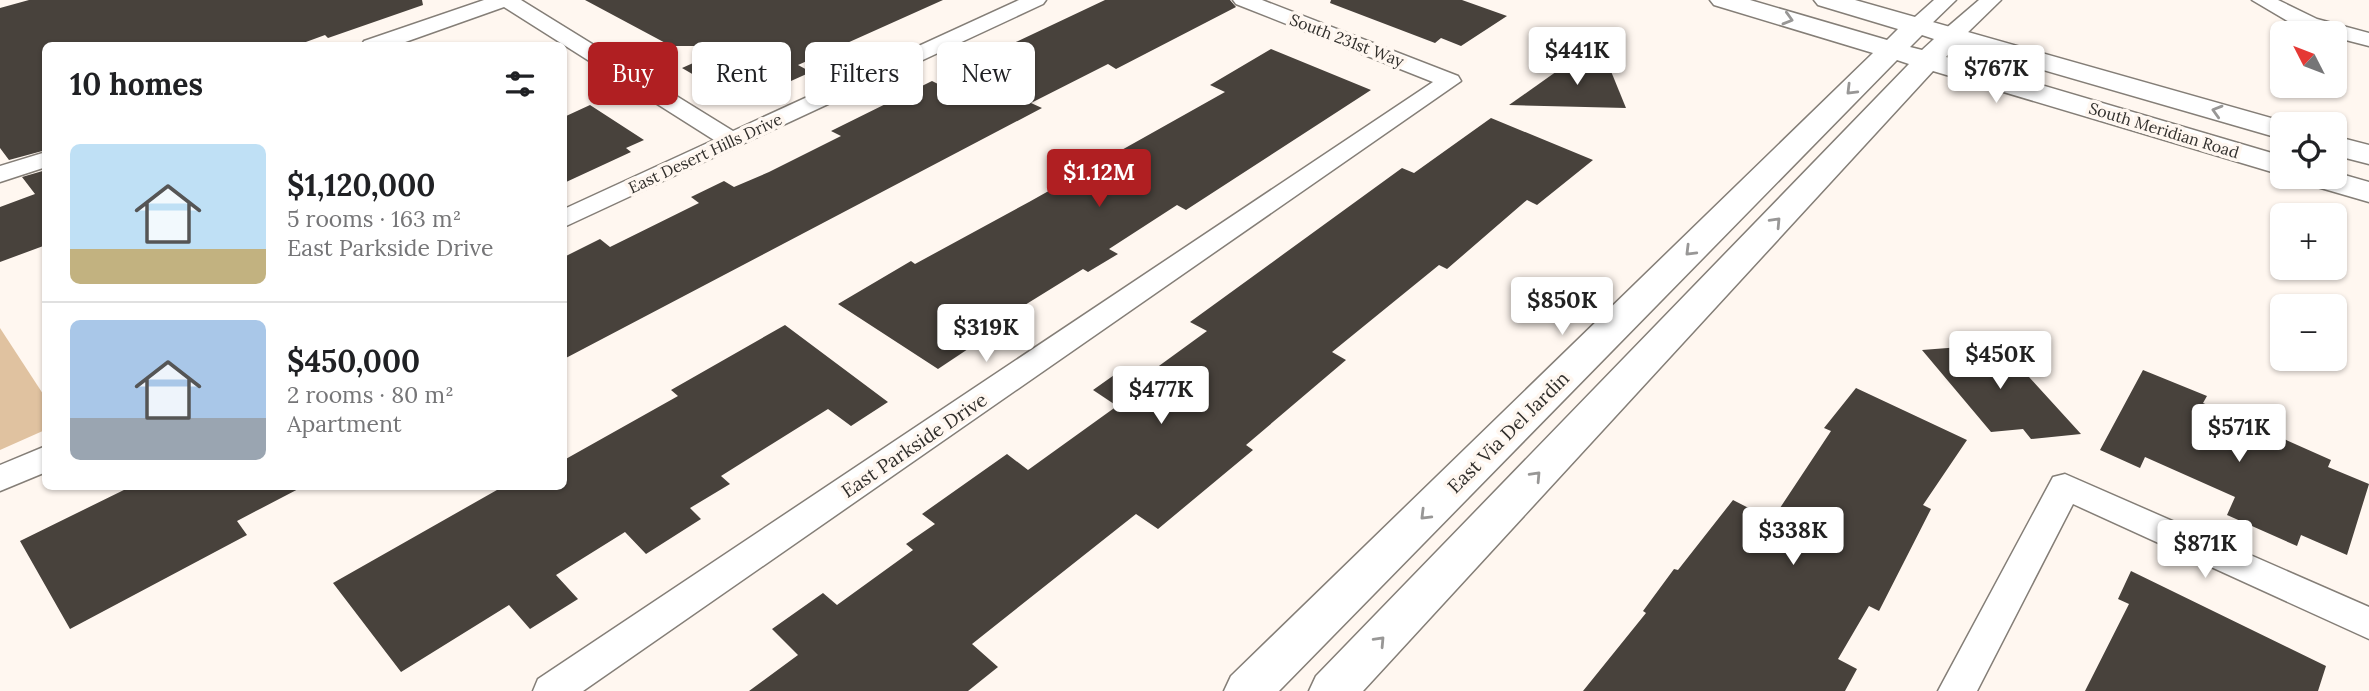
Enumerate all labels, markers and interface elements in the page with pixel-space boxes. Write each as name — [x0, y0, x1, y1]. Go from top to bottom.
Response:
street label: South 231st Way — [1287, 9, 1407, 71]
one-way arrow — [1782, 10, 1794, 25]
north arrow — [2270, 21, 2347, 98]
map controls — [2270, 21, 2347, 371]
pin: $441K — [1528, 28, 1626, 87]
text: $441K — [1545, 35, 1609, 64]
chip: Buy — [588, 42, 678, 105]
chip: Rent — [692, 42, 791, 105]
chip: Filters — [805, 42, 923, 105]
chip: New — [937, 42, 1035, 105]
pin: $767K — [1947, 46, 2045, 105]
text: $767K — [1964, 53, 2028, 82]
text: 10 homes — [70, 65, 203, 103]
icon: filters — [501, 65, 539, 103]
one-way arrow — [1847, 82, 1859, 94]
street label: South Meridian Road — [2086, 98, 2242, 162]
one-way arrow — [2211, 104, 2223, 119]
street label: East Desert Hills Drive — [625, 108, 785, 197]
button: locate — [2270, 112, 2347, 189]
pin: $1.12M — [1042, 150, 1156, 209]
text: $1.12M — [1063, 157, 1135, 186]
text: $1,120,000 — [287, 166, 435, 204]
icon: home — [126, 172, 210, 256]
button: + — [2270, 203, 2347, 280]
text: 5 rooms · 163 m² — [287, 204, 461, 233]
one-way arrow — [1768, 217, 1781, 230]
text: East Parkside Drive — [287, 233, 494, 262]
one-way arrow — [1685, 242, 1698, 255]
pin: $850K — [1513, 278, 1611, 337]
text: $850K — [1527, 285, 1597, 314]
button: − — [2270, 294, 2347, 371]
pin: $319K — [937, 304, 1035, 364]
text: $319K — [953, 312, 1019, 341]
pin: $450K — [1951, 332, 2049, 391]
text: $450K — [1965, 339, 2035, 368]
text: $450,000 — [287, 342, 420, 380]
icon: home — [126, 348, 210, 432]
pin: $477K — [1112, 366, 1210, 426]
street label: East Via Del Jardin — [1442, 366, 1574, 498]
text: $477K — [1129, 374, 1193, 403]
text: 2 rooms · 80 m² — [287, 380, 454, 409]
street label: East Parkside Drive — [837, 387, 991, 503]
pin: $571K — [2190, 405, 2288, 464]
text: Apartment — [287, 409, 402, 438]
text: $571K — [2208, 412, 2270, 441]
one-way arrow — [1527, 471, 1540, 484]
one-way arrow — [1421, 507, 1433, 519]
pin: $338K — [1744, 508, 1842, 567]
text: $338K — [1759, 515, 1827, 544]
pin: $871K — [2156, 520, 2254, 580]
text: $871K — [2173, 528, 2237, 557]
one-way arrow — [1371, 636, 1384, 649]

